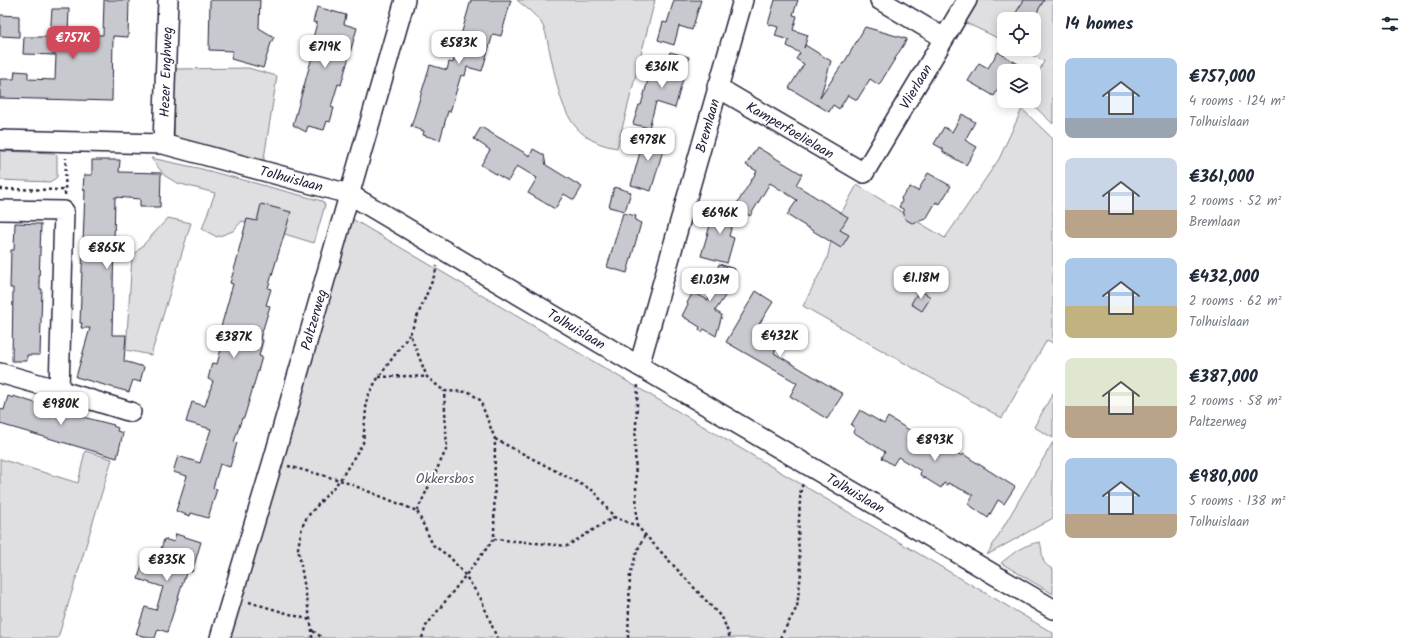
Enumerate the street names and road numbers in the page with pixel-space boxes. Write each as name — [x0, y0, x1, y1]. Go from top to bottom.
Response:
street label: Hezer Enghweg — [154, 26, 179, 118]
street label: Vlierlaan — [894, 60, 938, 114]
street label: Bremlaan — [690, 96, 726, 155]
street label: Kamperfoelielaan — [742, 96, 838, 165]
street label: Tolhuislaan — [257, 160, 325, 199]
street label: Paltzerweg — [295, 287, 334, 353]
street label: Tolhuislaan — [542, 304, 609, 356]
street label: Tolhuislaan — [822, 468, 889, 520]

